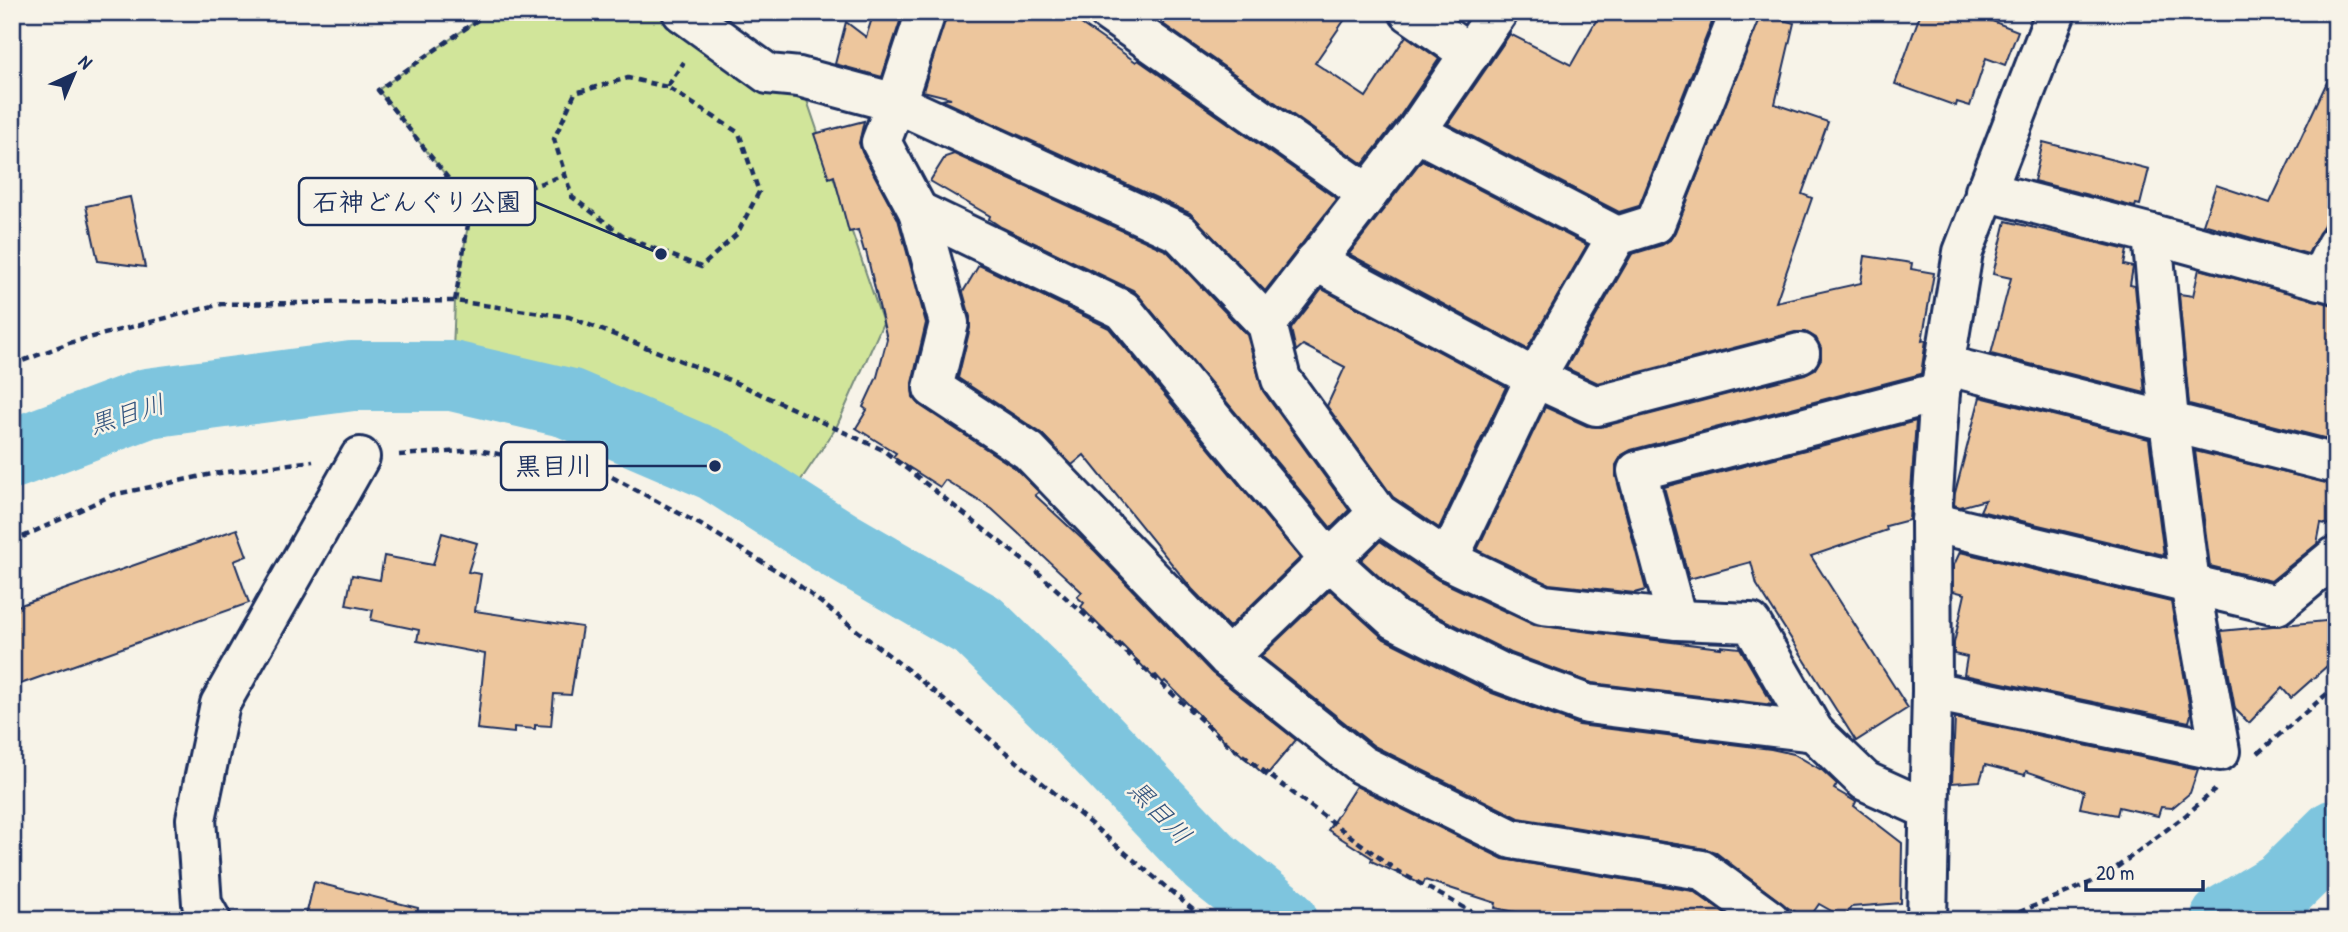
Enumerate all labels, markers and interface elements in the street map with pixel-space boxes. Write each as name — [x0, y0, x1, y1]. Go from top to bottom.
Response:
north arrow — [38, 38, 108, 108]
text: N — [73, 49, 98, 75]
callout: 石神どんぐり公園 — [299, 178, 535, 225]
text: 石神どんぐり公園 — [312, 184, 522, 219]
water label: 黒目川 — [84, 385, 169, 442]
callout: 黒目川 — [501, 442, 607, 490]
text: 黒目川 — [515, 448, 593, 483]
water label: 黒目川 — [1121, 771, 1200, 852]
scale bar — [2086, 848, 2203, 892]
text: 20 m — [2096, 858, 2134, 887]

